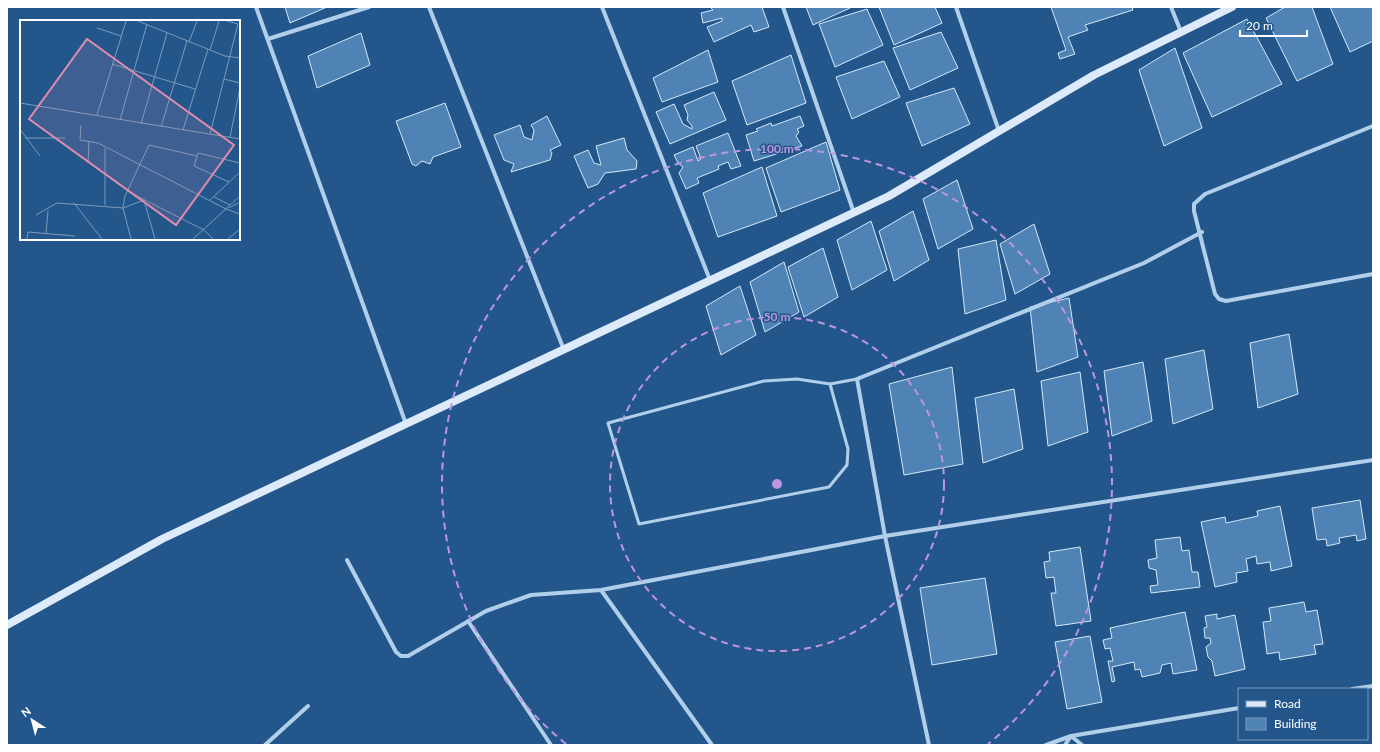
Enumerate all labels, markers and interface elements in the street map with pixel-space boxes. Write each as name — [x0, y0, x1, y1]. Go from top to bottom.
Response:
scale bar — [1240, 12, 1307, 38]
text: 20 m — [1246, 18, 1273, 33]
inset map — [20, 20, 240, 240]
text: 100 m — [760, 141, 794, 156]
text: 50 m — [764, 309, 790, 324]
centre of rings — [770, 477, 784, 491]
legend — [1238, 688, 1368, 740]
text: Road — [1274, 696, 1301, 711]
north arrow — [12, 700, 52, 740]
text: N — [19, 704, 33, 719]
text: Building — [1274, 716, 1317, 731]

